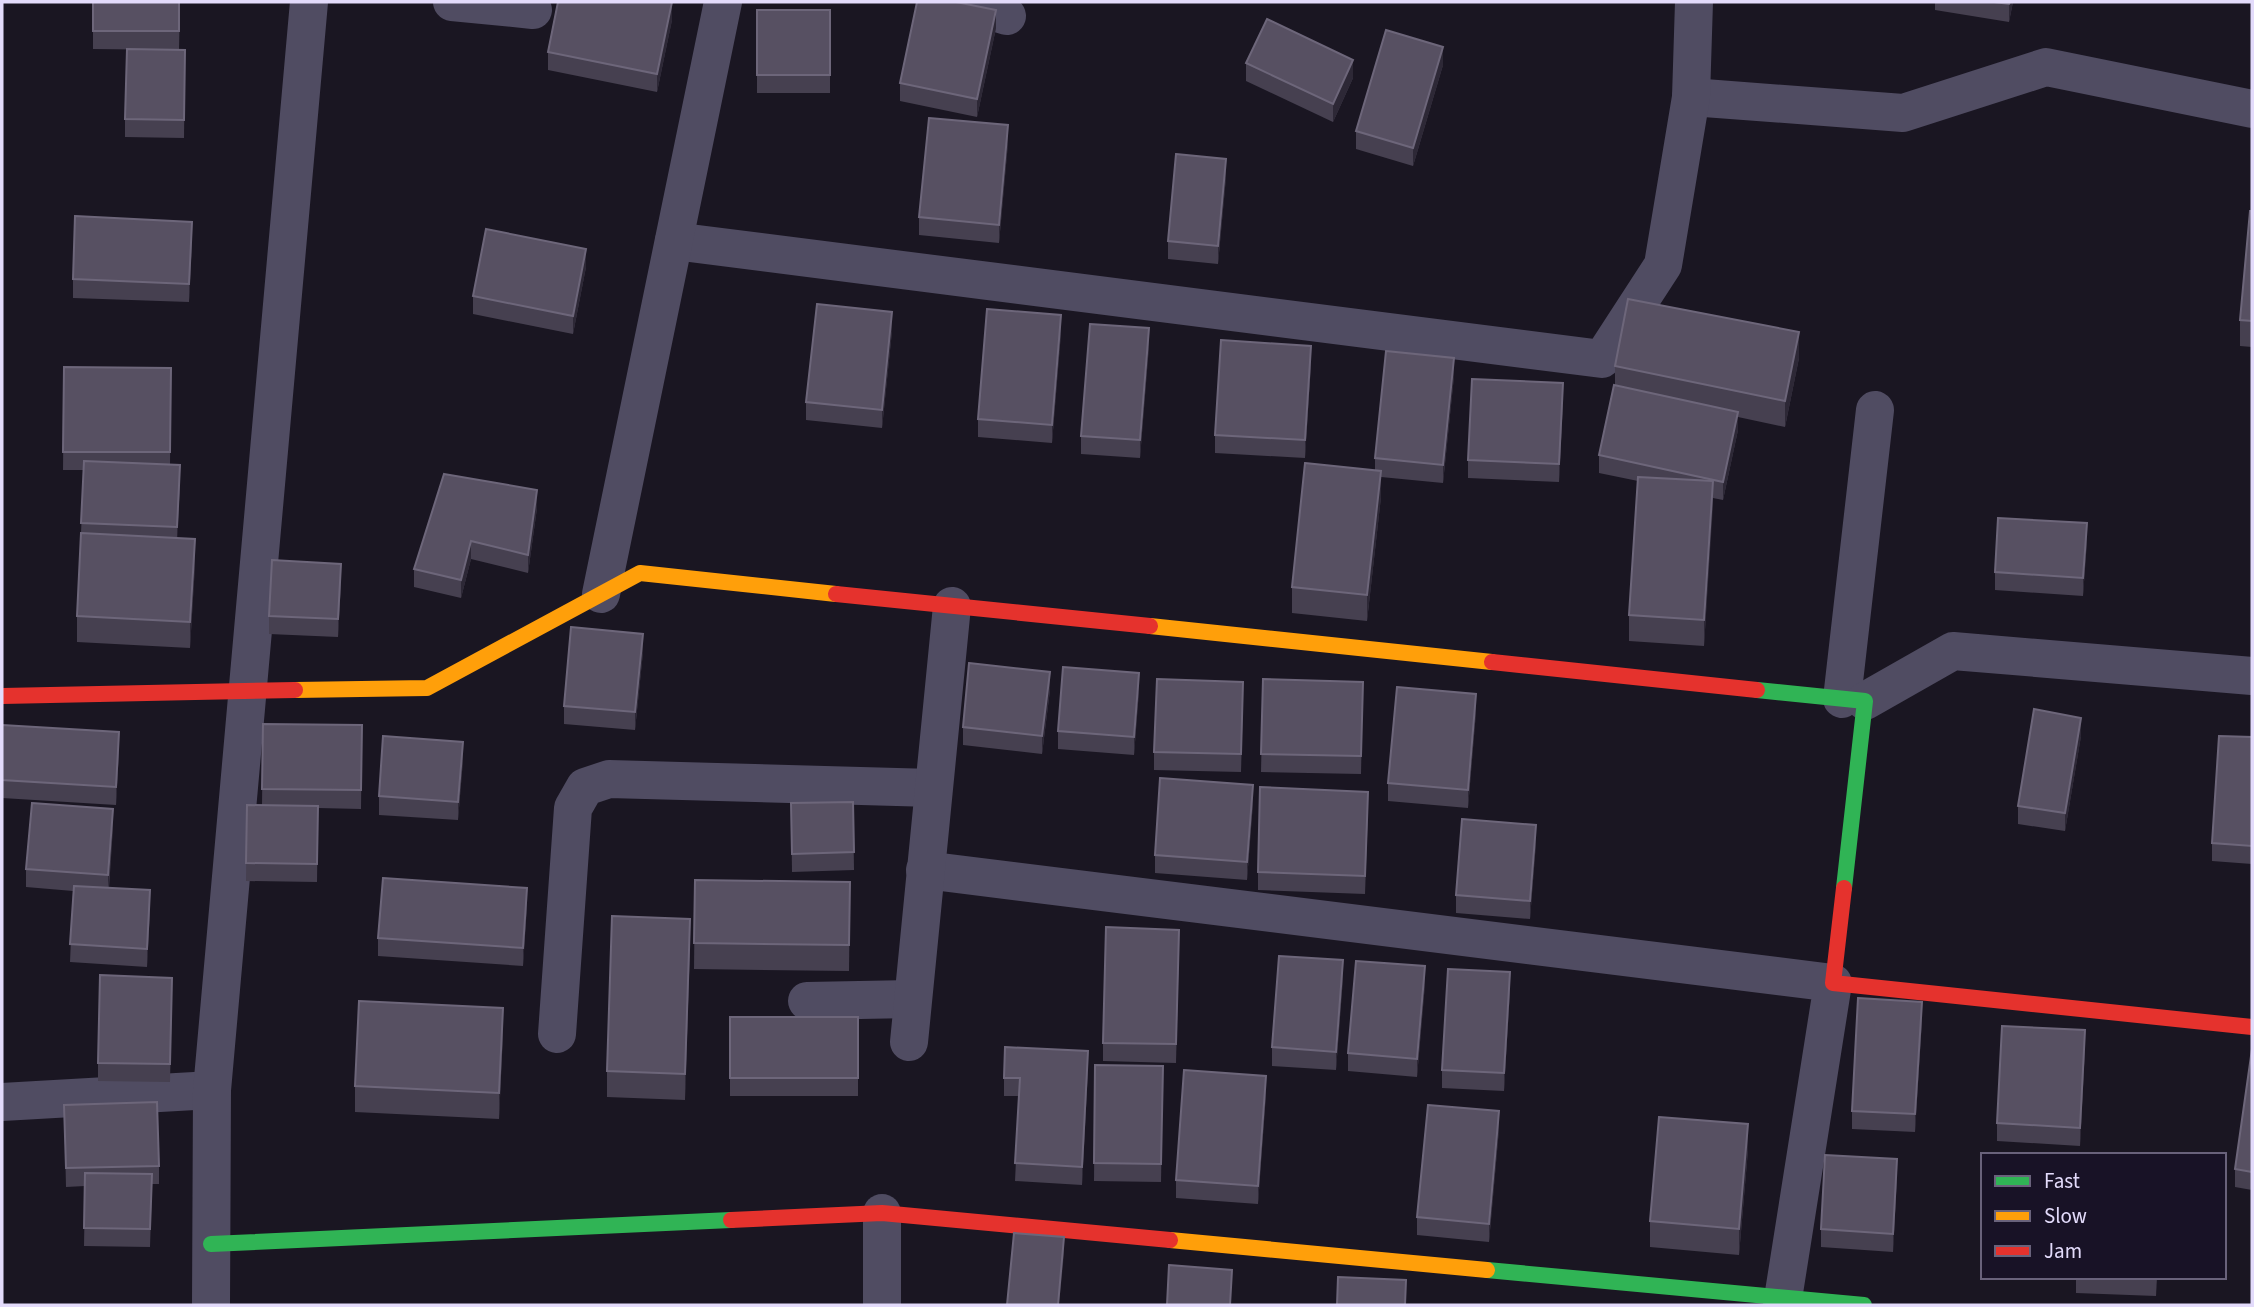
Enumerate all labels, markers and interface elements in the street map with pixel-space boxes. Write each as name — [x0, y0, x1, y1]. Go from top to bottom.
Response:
legend — [1981, 1153, 2226, 1279]
text: Fast — [2044, 1166, 2080, 1196]
text: Slow — [2044, 1201, 2087, 1231]
text: Jam — [2044, 1236, 2082, 1266]

